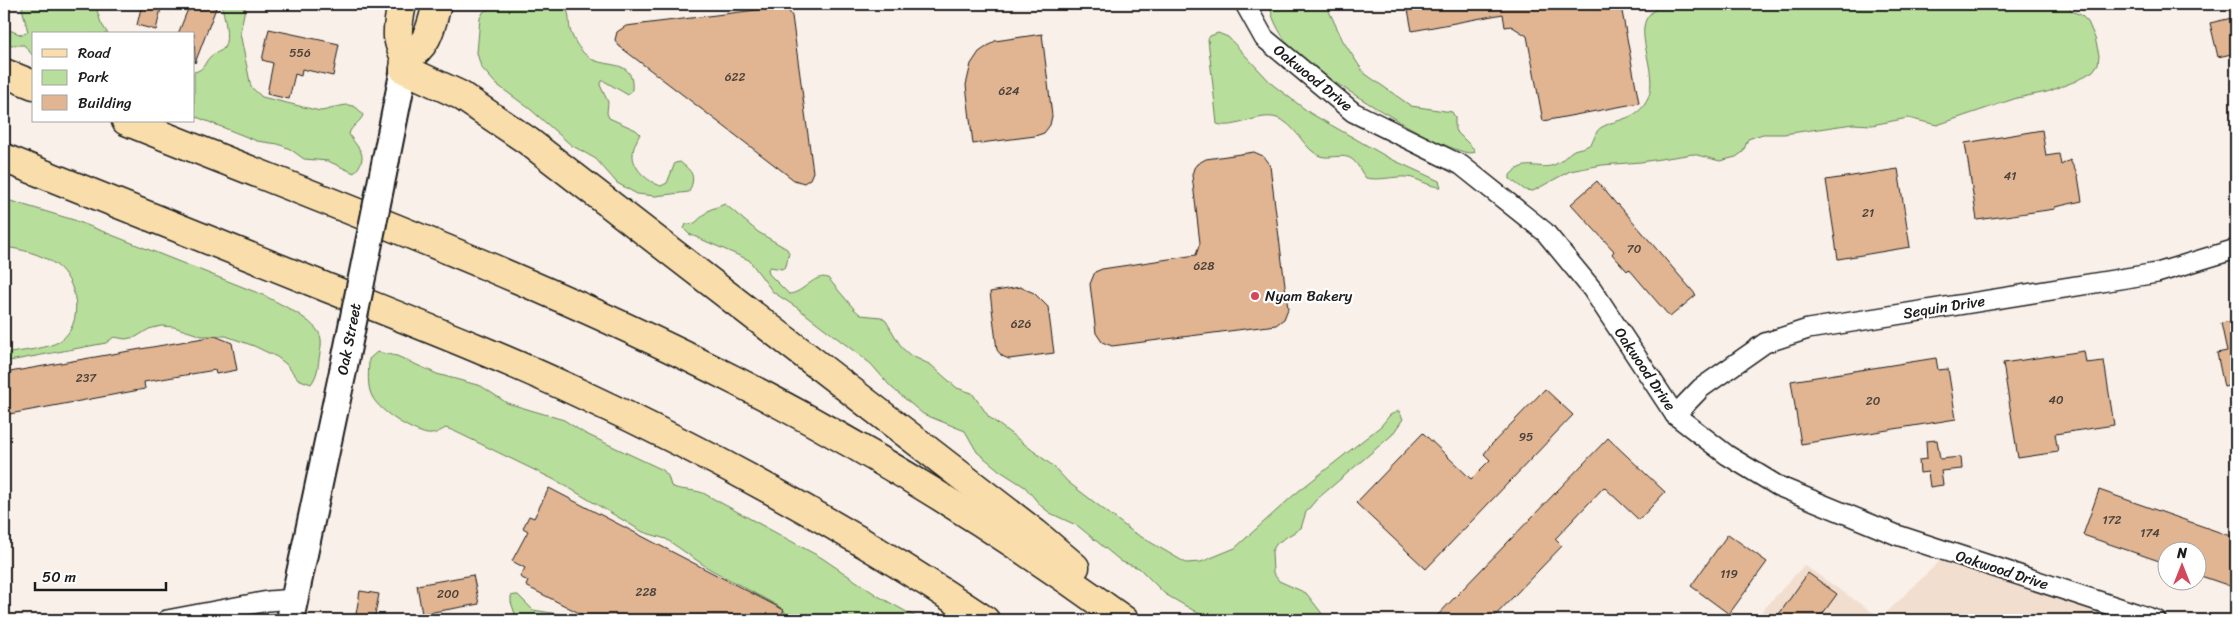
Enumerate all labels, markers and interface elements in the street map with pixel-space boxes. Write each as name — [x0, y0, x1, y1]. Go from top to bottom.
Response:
legend — [32, 32, 195, 122]
street label: Oakwood Drive — [1267, 38, 1359, 119]
text: Road — [78, 40, 111, 66]
house number: 556 — [289, 42, 311, 64]
text: Park — [78, 64, 109, 90]
house number: 622 — [725, 66, 745, 88]
house number: 624 — [998, 80, 1020, 102]
text: Building — [78, 90, 132, 116]
house number: 41 — [2004, 165, 2016, 187]
house number: 21 — [1862, 202, 1874, 224]
house number: 70 — [1627, 238, 1642, 260]
house number: 628 — [1194, 255, 1214, 277]
place label: Nyam Bakery — [1265, 283, 1353, 309]
street label: Sequin Drive — [1901, 288, 1987, 326]
marker: Nyam Bakery — [1249, 290, 1261, 302]
street label: Oak Street — [329, 300, 369, 377]
house number: 626 — [1011, 313, 1031, 335]
street label: Oakwood Drive — [1607, 322, 1683, 416]
house number: 237 — [76, 367, 97, 389]
house number: 40 — [2048, 389, 2064, 411]
house number: 20 — [1866, 390, 1881, 412]
house number: 95 — [1519, 426, 1533, 448]
house number: 172 — [2103, 509, 2122, 531]
house number: 174 — [2140, 522, 2160, 544]
text: N — [2176, 541, 2187, 566]
north arrow — [2158, 542, 2208, 592]
street label: Oakwood Drive — [1952, 543, 2052, 597]
scale bar — [35, 559, 166, 591]
house number: 119 — [1720, 563, 1738, 585]
text: 50 m — [42, 564, 77, 590]
house number: 228 — [635, 581, 657, 603]
house number: 200 — [437, 583, 459, 605]

